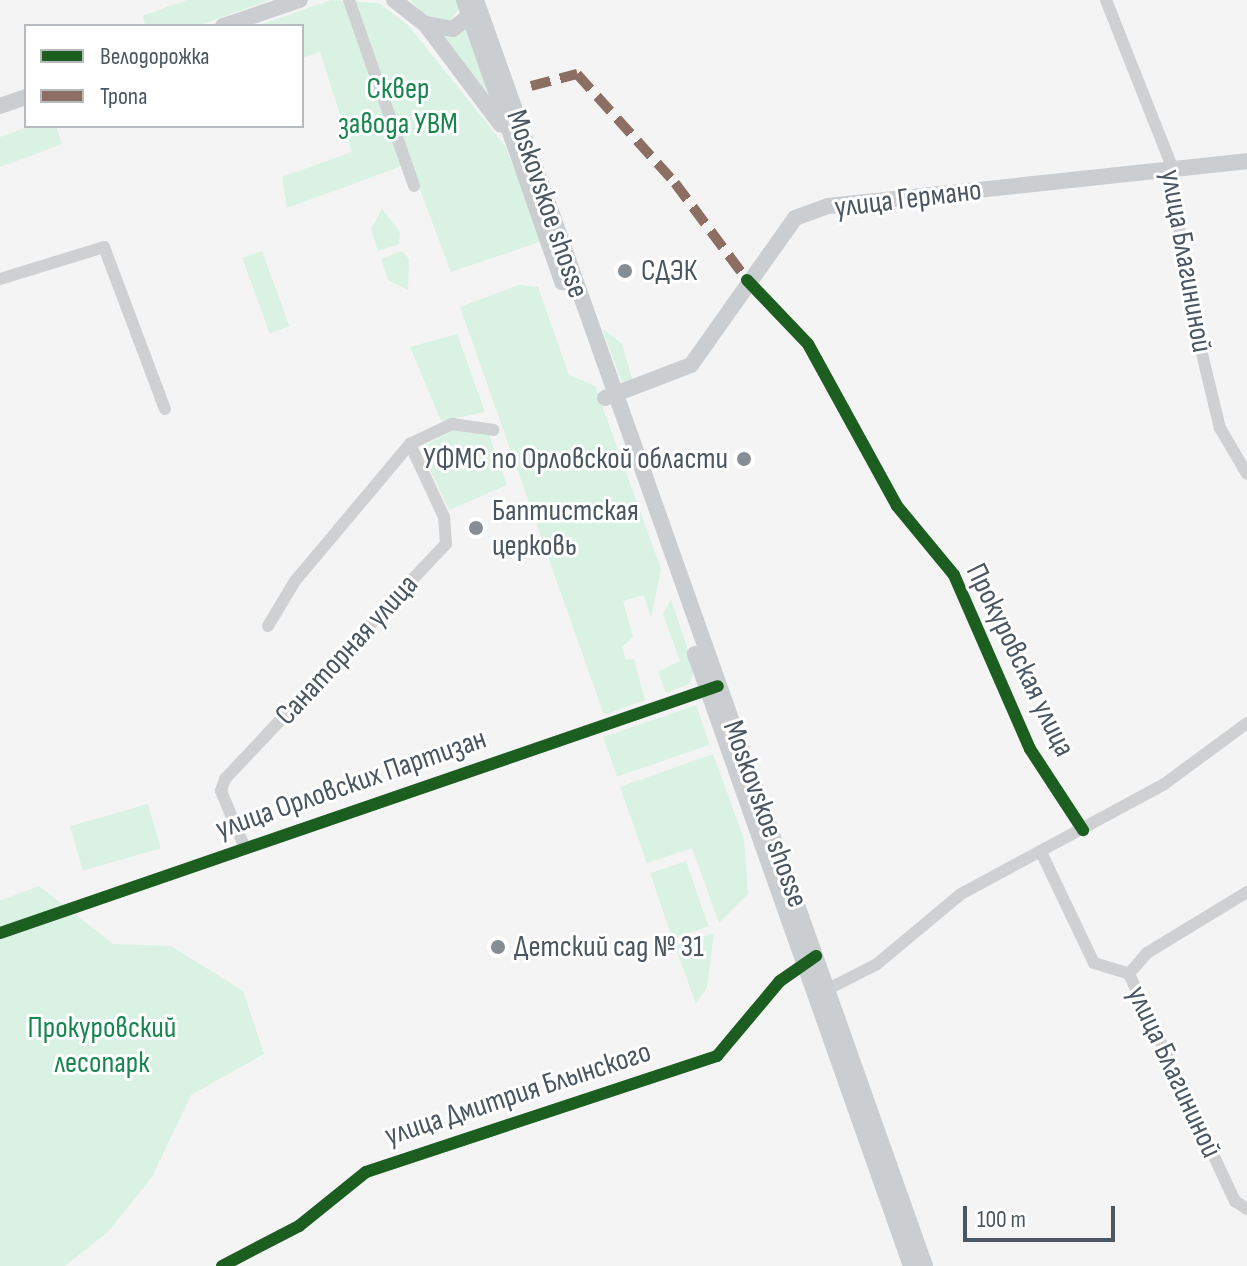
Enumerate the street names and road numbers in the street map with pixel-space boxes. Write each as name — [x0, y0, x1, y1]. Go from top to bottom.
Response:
street label: Moskovskoe shosse — [498, 105, 596, 303]
street label: улица Благининой — [1152, 167, 1220, 355]
street label: улица Германо — [832, 172, 984, 226]
street label: Прокуровская улица — [958, 558, 1082, 762]
street label: Санаторная улица — [268, 567, 426, 733]
street label: Moskovskoe shosse — [715, 716, 815, 912]
street label: улица Орловских Партизан — [211, 721, 491, 847]
street label: улица Благининой — [1119, 981, 1229, 1163]
street label: улица Дмитрия Блынского — [380, 1034, 656, 1154]

